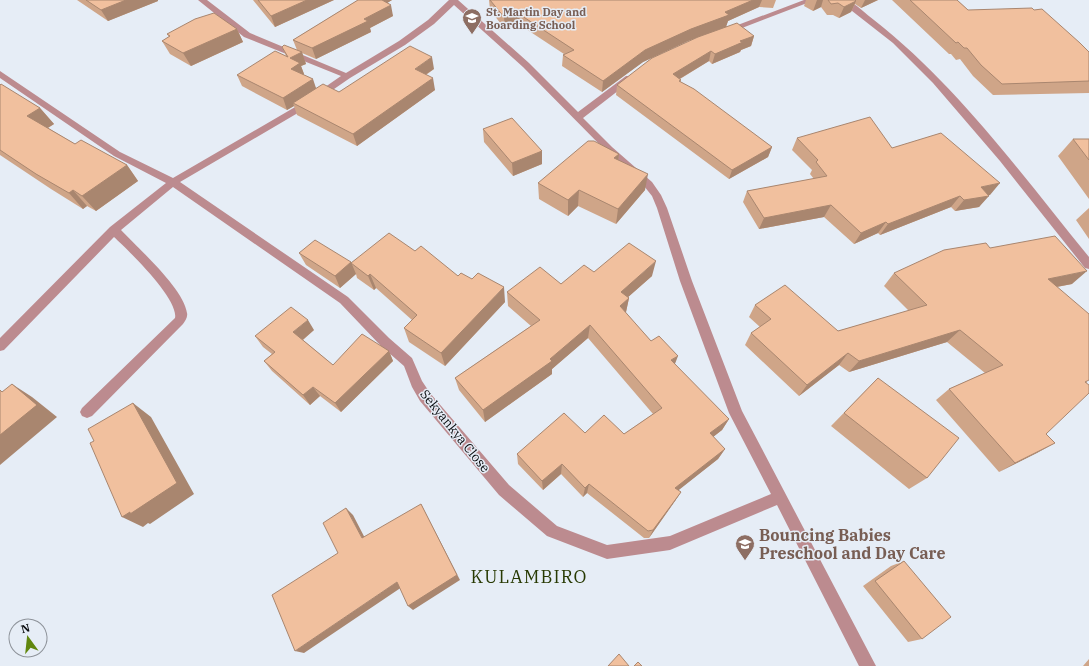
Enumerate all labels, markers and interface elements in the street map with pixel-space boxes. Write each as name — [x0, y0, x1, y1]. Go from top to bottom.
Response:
place label: St. Martin Day and Boarding School — [486, 5, 586, 32]
school or university icon: St. Martin Day and Boarding School — [461, 7, 483, 35]
street label: Sekyankya Close — [416, 386, 494, 476]
place label: Bouncing Babies Preschool and Day Care — [759, 525, 946, 563]
school or university icon: Bouncing Babies Preschool and Day Care — [734, 533, 756, 561]
district label: KULAMBIRO — [471, 565, 587, 588]
north arrow — [8, 618, 48, 658]
text: N — [19, 620, 32, 636]

